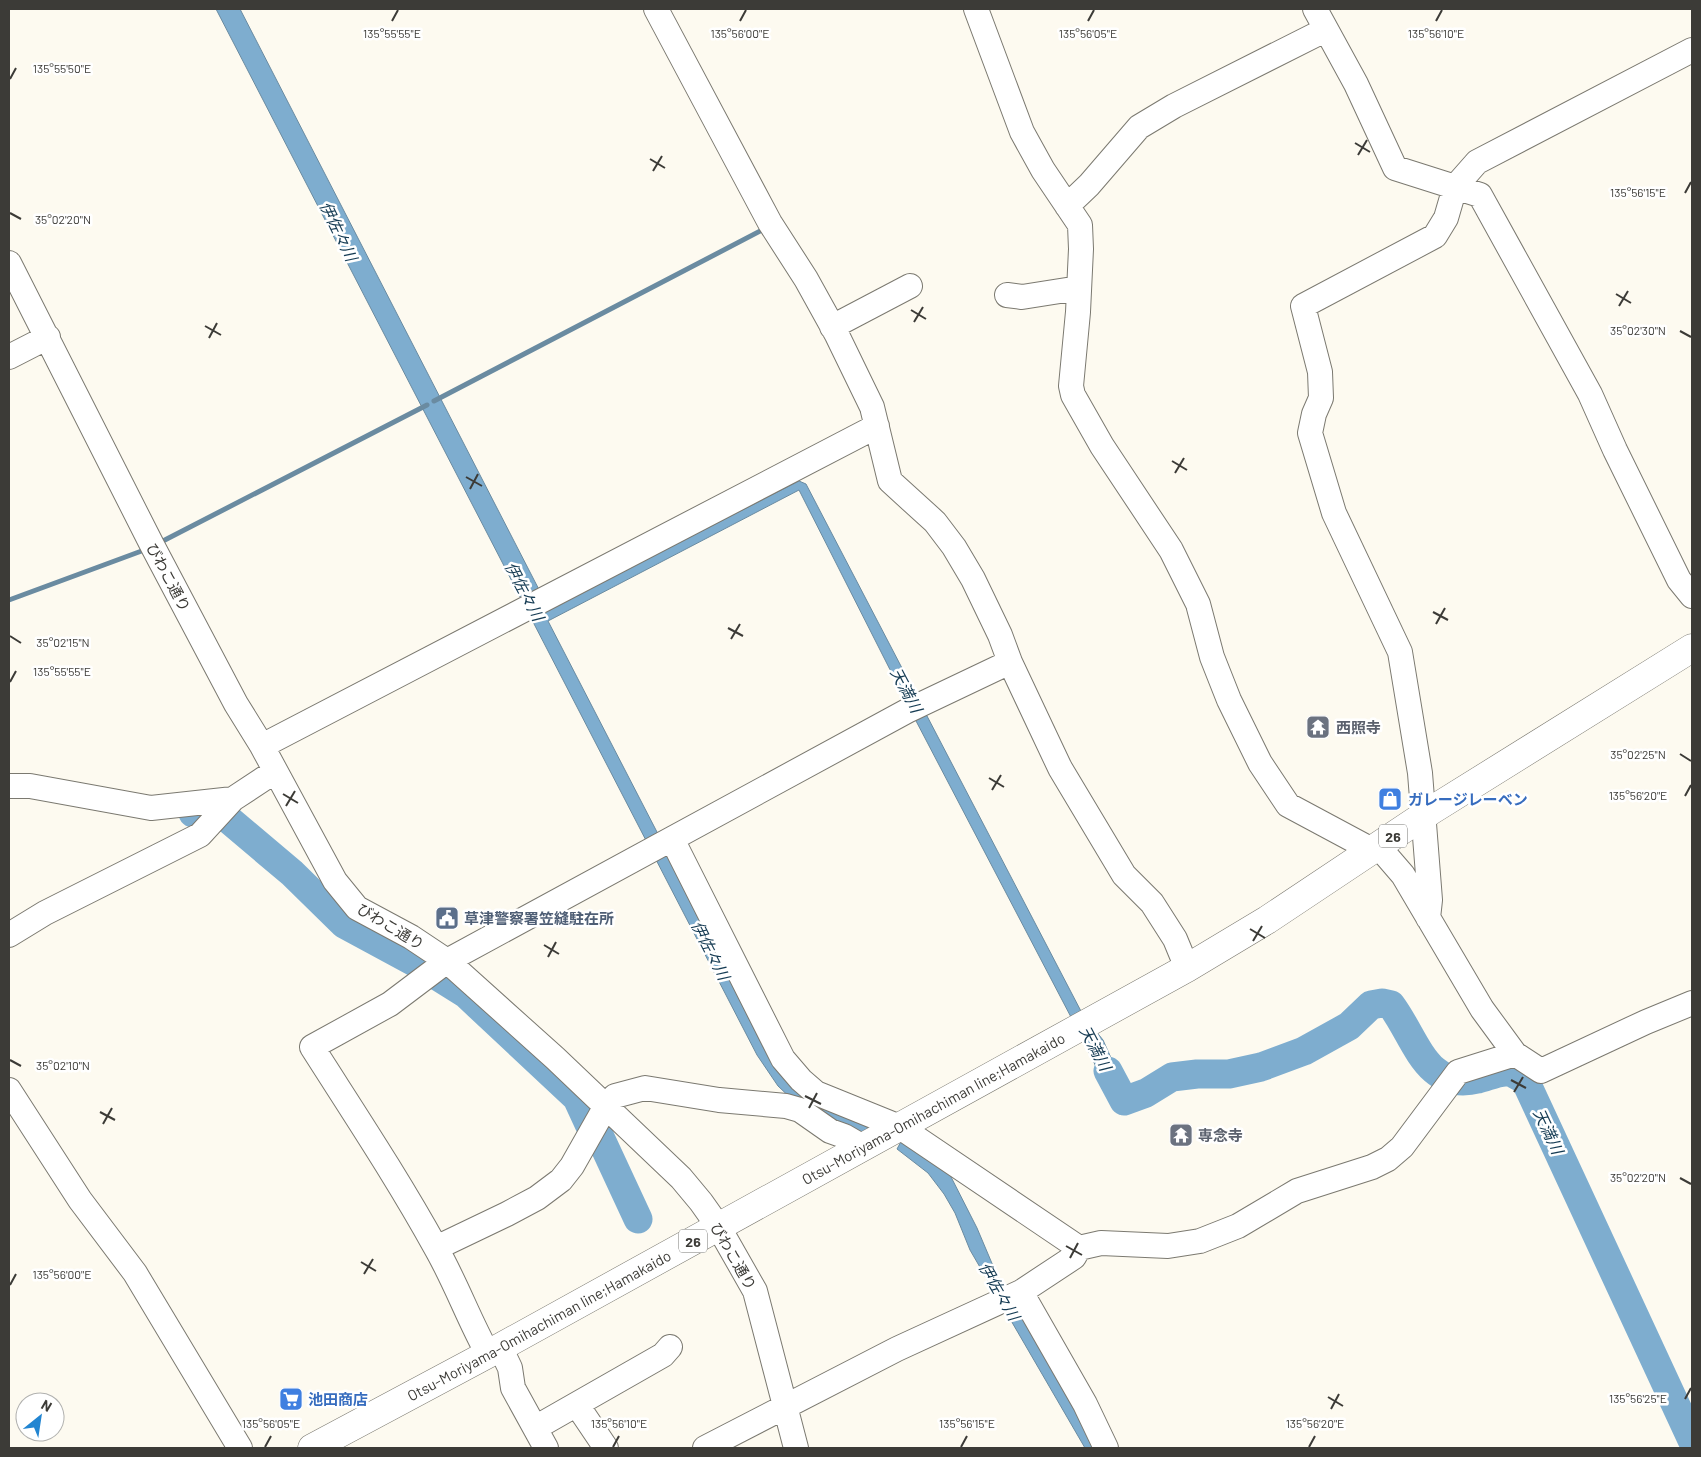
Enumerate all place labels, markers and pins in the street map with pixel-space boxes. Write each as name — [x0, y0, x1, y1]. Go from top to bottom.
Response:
temple icon: 西照寺 — [1305, 714, 1331, 740]
place label: 西照寺 — [1336, 718, 1381, 736]
shop icon: ガレージレーベン — [1377, 786, 1403, 812]
place label: ガレージレーベン — [1408, 790, 1528, 808]
public building icon: 草津警察署笠縫駐在所 — [434, 905, 460, 931]
place label: 草津警察署笠縫駐在所 — [464, 909, 614, 927]
temple icon: 専念寺 — [1168, 1122, 1194, 1148]
place label: 専念寺 — [1198, 1126, 1243, 1144]
supermarket icon: 池田商店 — [278, 1386, 304, 1412]
place label: 池田商店 — [308, 1390, 368, 1408]

